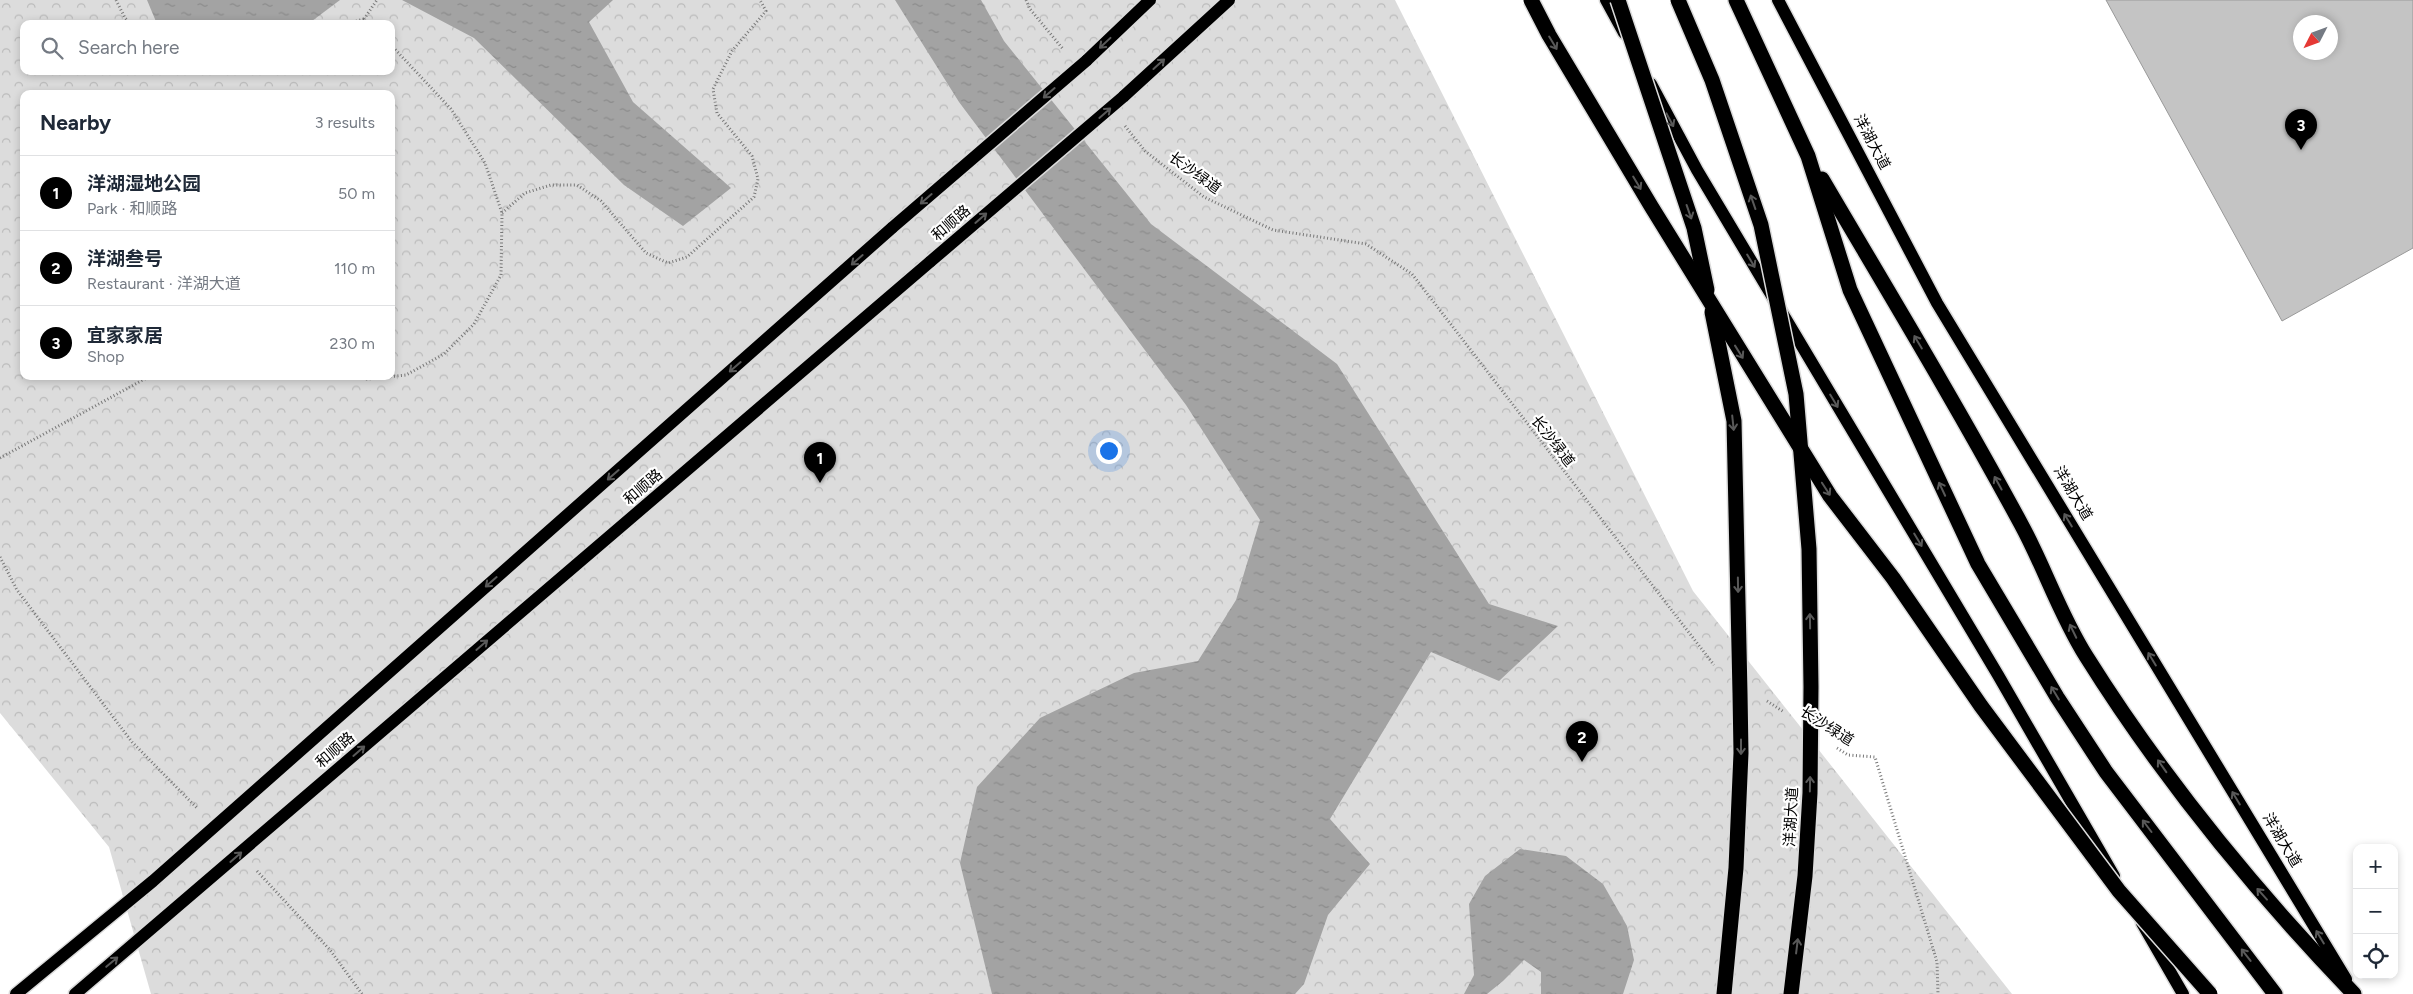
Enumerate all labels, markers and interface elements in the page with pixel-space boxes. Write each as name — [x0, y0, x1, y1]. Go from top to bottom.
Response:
north arrow — [2293, 15, 2338, 60]
search box — [20, 20, 395, 75]
icon: search — [38, 34, 66, 62]
text: Search here — [78, 36, 180, 59]
one-way arrow — [1549, 36, 1559, 50]
one-way arrow — [1099, 37, 1112, 49]
one-way arrow — [1152, 58, 1165, 70]
one-way arrow — [1042, 87, 1055, 99]
one-way arrow — [1098, 107, 1111, 118]
pin: 3 — [2285, 109, 2317, 150]
text: Nearby — [40, 110, 111, 135]
street label: 洋湖大道 — [1850, 111, 1894, 173]
text: 3 results — [315, 113, 375, 132]
one-way arrow — [1665, 113, 1675, 128]
street label: 长沙绿道 — [1165, 148, 1225, 198]
text: 洋湖湿地公园 — [87, 172, 201, 195]
one-way arrow — [1633, 175, 1643, 189]
text: 1 — [53, 184, 59, 203]
text: 50 m — [338, 184, 375, 203]
one-way arrow — [919, 194, 932, 205]
one-way arrow — [1748, 194, 1757, 210]
text: Park · 和顺路 — [87, 199, 177, 218]
street label: 和顺路 — [928, 201, 974, 245]
one-way arrow — [1685, 204, 1694, 220]
one-way arrow — [975, 213, 988, 224]
text: 洋湖叁号 — [87, 247, 163, 270]
one-way arrow — [850, 254, 863, 265]
one-way arrow — [1747, 254, 1757, 268]
text: 2 — [51, 259, 61, 278]
text: 110 m — [334, 259, 375, 278]
text: Restaurant · 洋湖大道 — [87, 274, 241, 293]
text: 宜家家居 — [87, 324, 163, 347]
text: 3 — [52, 334, 60, 353]
text: 230 m — [330, 334, 375, 353]
one-way arrow — [1912, 335, 1922, 349]
one-way arrow — [1735, 344, 1745, 358]
text: Shop — [87, 347, 125, 366]
one-way arrow — [728, 361, 741, 373]
one-way arrow — [1830, 393, 1840, 407]
street label: 长沙绿道 — [1527, 412, 1579, 470]
one-way arrow — [1728, 414, 1738, 430]
your location — [1096, 438, 1122, 464]
pin: 1 — [804, 442, 836, 483]
street label: 洋湖大道 — [2050, 463, 2096, 523]
street label: 和顺路 — [620, 465, 666, 509]
one-way arrow — [607, 469, 620, 480]
one-way arrow — [1993, 476, 2002, 491]
one-way arrow — [1821, 482, 1831, 496]
one-way arrow — [1937, 482, 1947, 497]
one-way arrow — [2063, 514, 2073, 528]
one-way arrow — [1913, 533, 1923, 547]
one-way arrow — [485, 576, 498, 588]
one-way arrow — [1733, 576, 1743, 593]
one-way arrow — [1805, 613, 1815, 630]
one-way arrow — [2068, 623, 2078, 638]
one-way arrow — [476, 640, 489, 651]
one-way arrow — [2147, 653, 2157, 667]
one-way arrow — [2049, 686, 2059, 700]
street label: 长沙绿道 — [1797, 702, 1857, 750]
pin: 2 — [1566, 721, 1598, 762]
street label: 和顺路 — [312, 728, 358, 772]
one-way arrow — [1736, 739, 1746, 755]
one-way arrow — [352, 746, 365, 757]
one-way arrow — [2157, 760, 2167, 774]
one-way arrow — [1805, 776, 1815, 792]
street label: 洋湖大道 — [1780, 787, 1802, 847]
one-way arrow — [2231, 792, 2241, 806]
street label: 洋湖大道 — [2259, 810, 2305, 870]
one-way arrow — [2142, 819, 2152, 833]
map controls — [2353, 844, 2398, 979]
button: + — [2353, 844, 2398, 889]
one-way arrow — [229, 851, 242, 863]
one-way arrow — [2256, 888, 2268, 901]
button: − — [2353, 889, 2398, 934]
one-way arrow — [2315, 931, 2325, 945]
button: locate — [2353, 934, 2398, 979]
one-way arrow — [1792, 938, 1802, 954]
one-way arrow — [2240, 949, 2251, 962]
one-way arrow — [105, 957, 118, 968]

